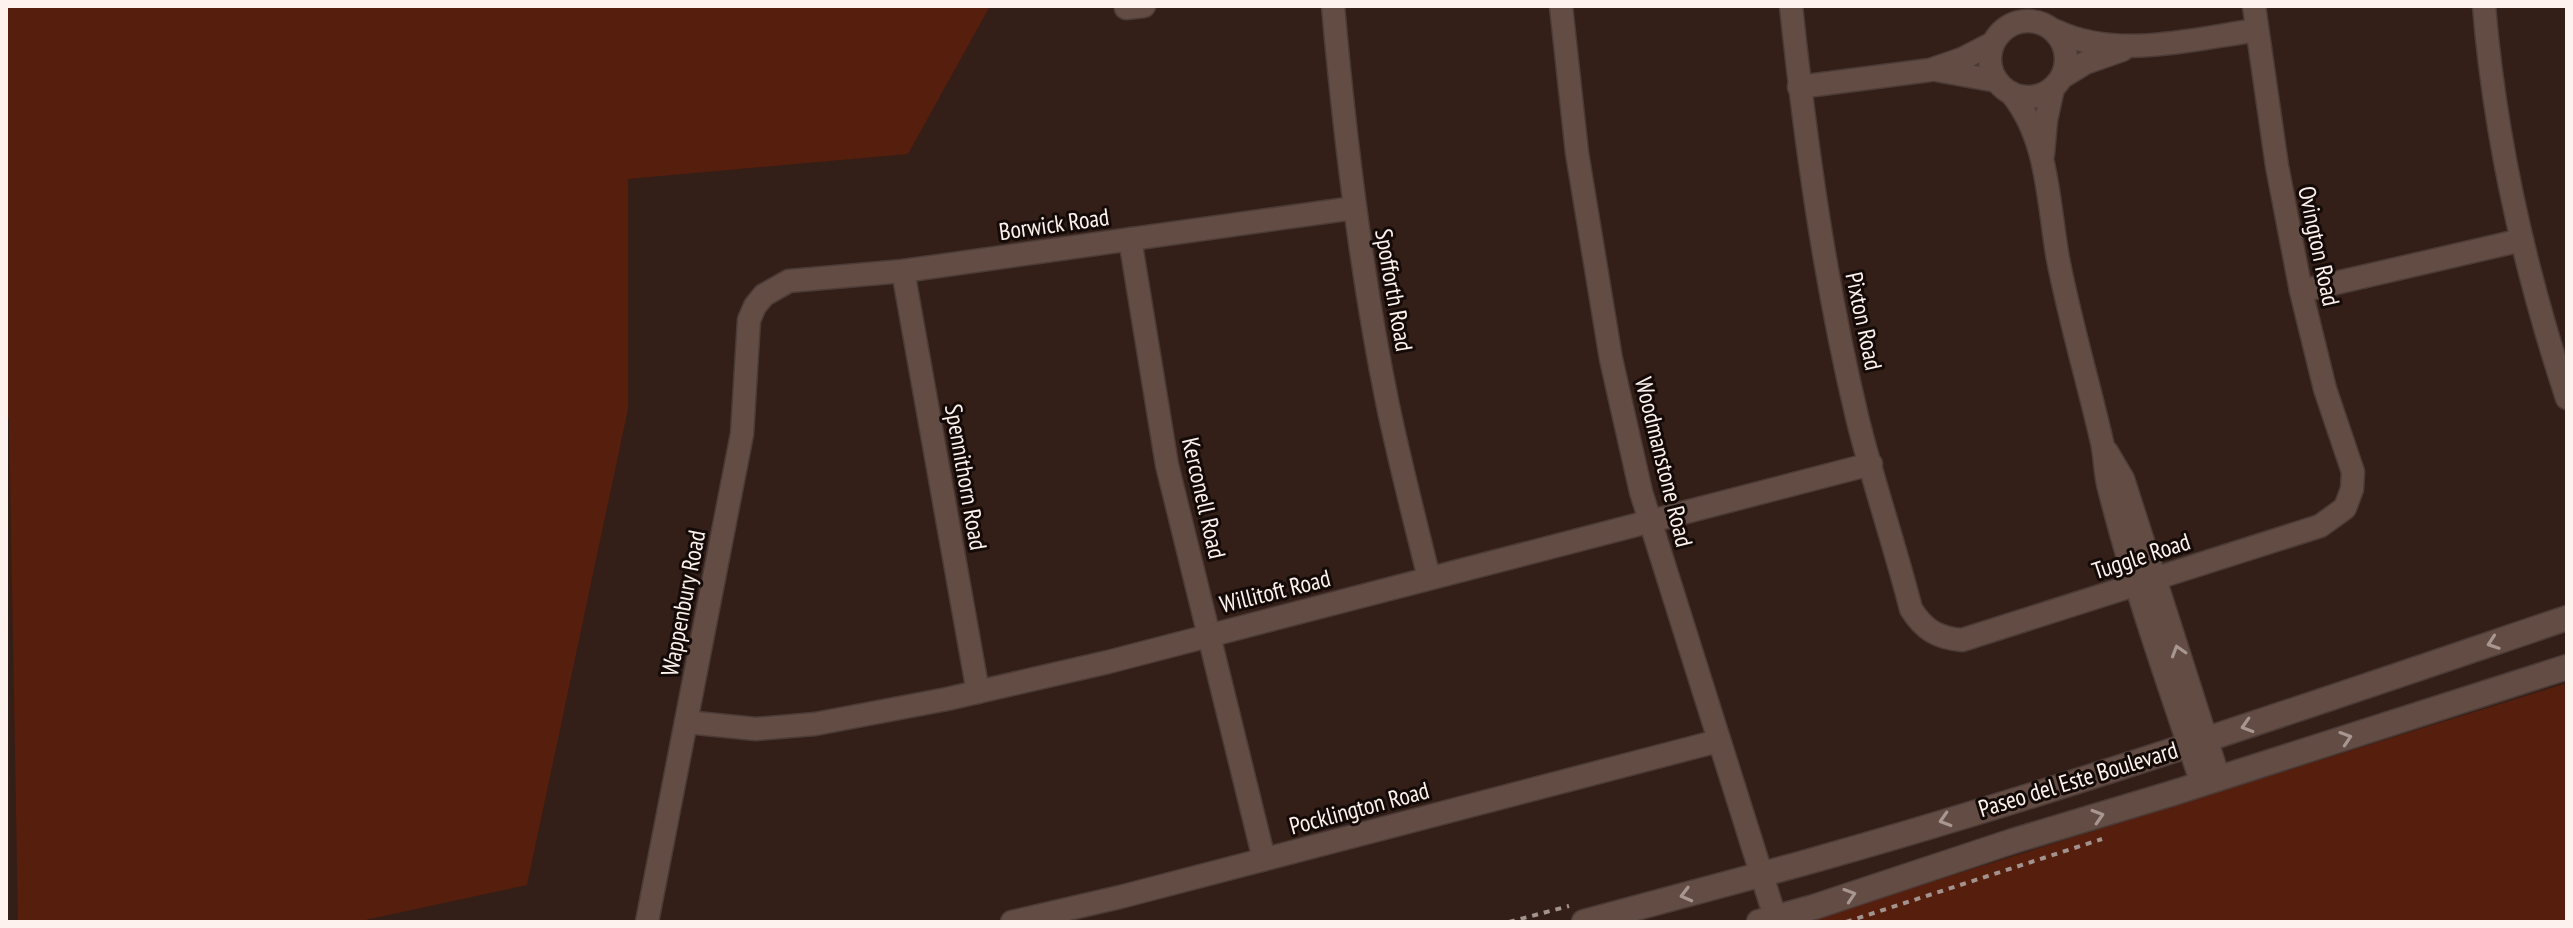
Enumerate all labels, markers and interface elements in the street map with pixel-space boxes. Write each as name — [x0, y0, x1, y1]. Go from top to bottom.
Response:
street label: Ovington Road — [2291, 183, 2347, 309]
street label: Borwick Road — [997, 201, 1111, 247]
street label: Spofforth Road — [1368, 226, 1420, 354]
street label: Pixton Road — [1839, 269, 1889, 373]
street label: Woodmanstone Road — [1628, 374, 1700, 550]
street label: Spennithorn Road — [938, 402, 994, 552]
street label: Kerconell Road — [1175, 434, 1233, 562]
street label: Tuggle Road — [2088, 526, 2194, 586]
street label: Wappenbury Road — [654, 527, 712, 679]
street label: Willitoft Road — [1217, 562, 1333, 620]
one-way arrow — [2487, 633, 2501, 649]
one-way arrow — [2172, 645, 2188, 659]
one-way arrow — [2240, 717, 2254, 733]
one-way arrow — [2338, 732, 2352, 748]
street label: Paseo del Este Boulevard — [1975, 734, 2181, 824]
street label: Pocklington Road — [1286, 774, 1432, 842]
one-way arrow — [2090, 809, 2104, 825]
one-way arrow — [1939, 811, 1953, 827]
one-way arrow — [1679, 885, 1693, 902]
one-way arrow — [1842, 888, 1856, 904]

